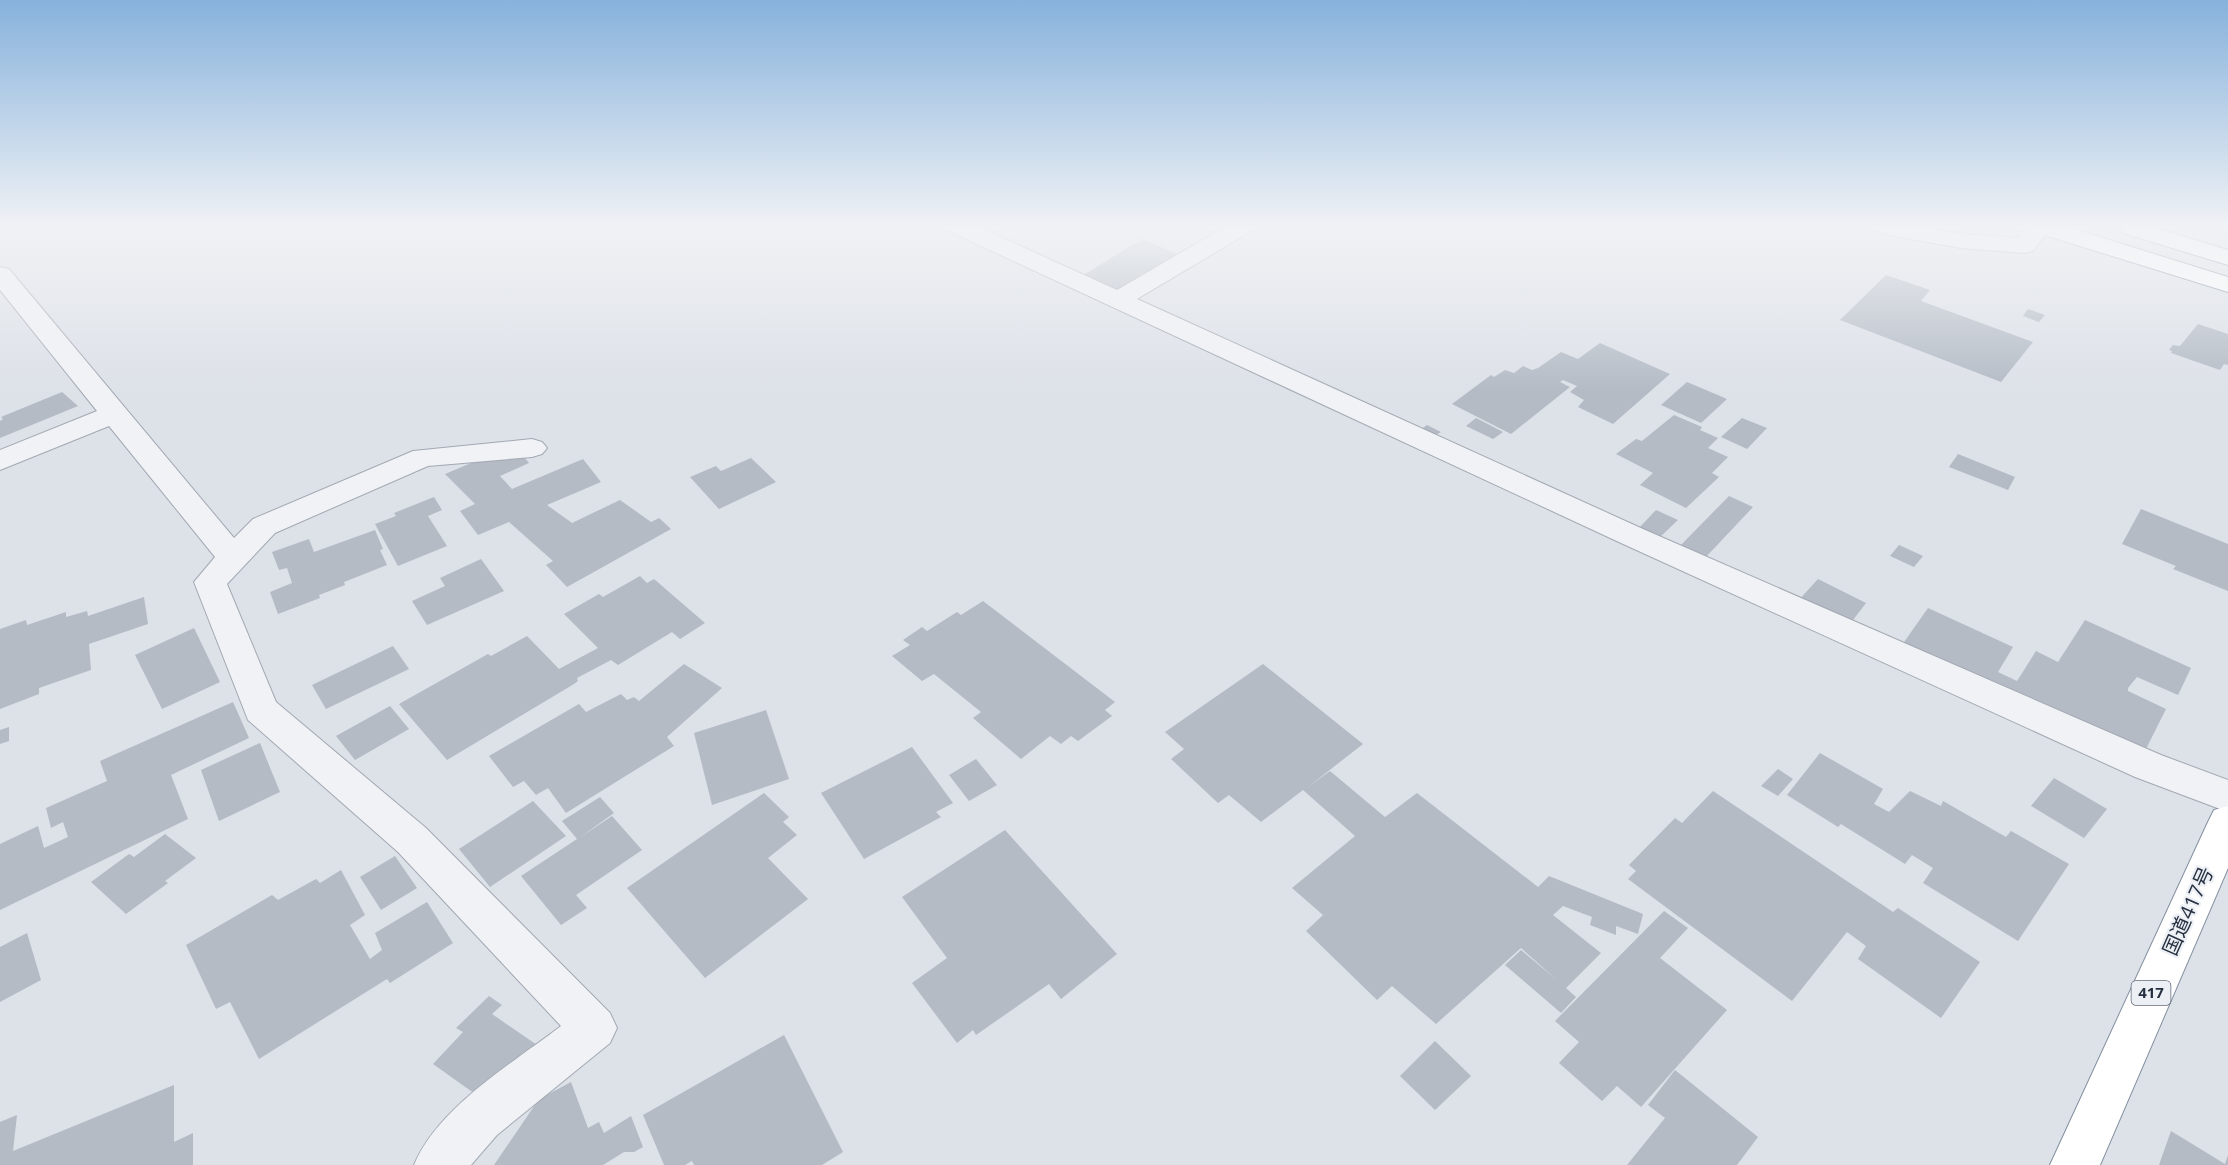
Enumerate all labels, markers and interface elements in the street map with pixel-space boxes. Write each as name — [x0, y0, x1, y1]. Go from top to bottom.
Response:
street label: 国道417号 — [2156, 862, 2219, 959]
road number: 417 — [2132, 981, 2170, 1005]

